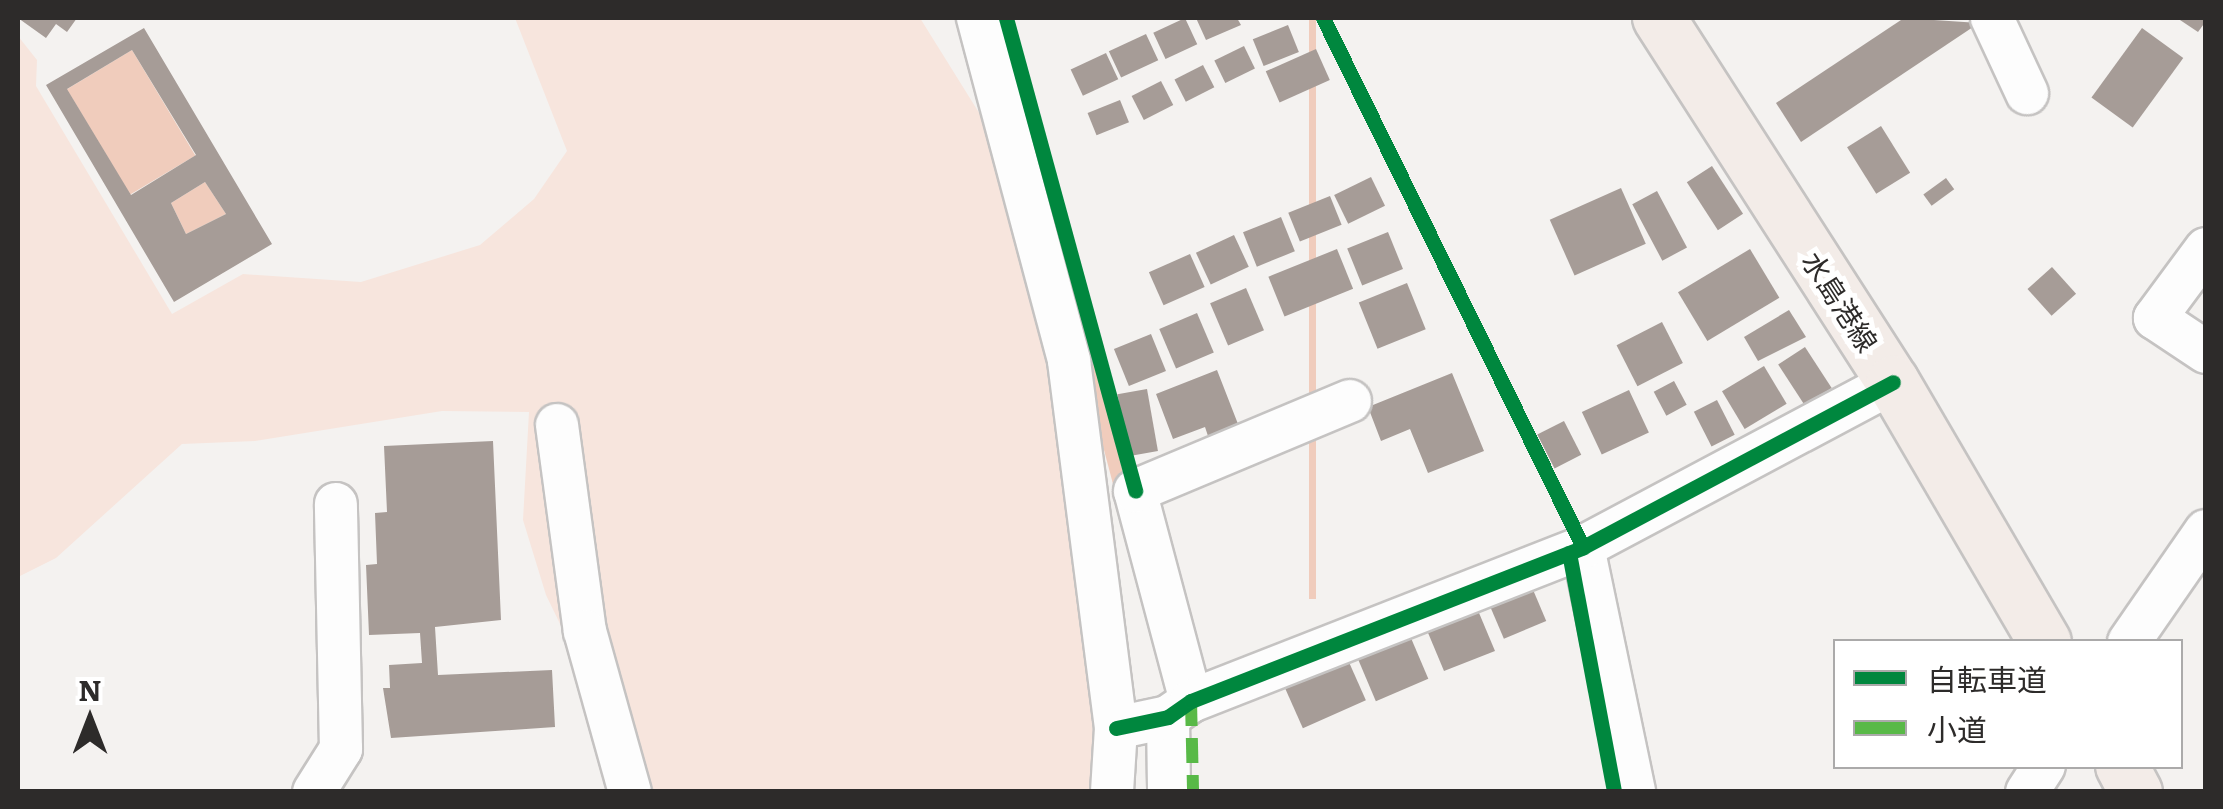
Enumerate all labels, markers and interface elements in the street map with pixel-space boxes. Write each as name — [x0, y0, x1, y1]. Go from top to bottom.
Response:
street label: 水島港線 — [1796, 245, 1886, 357]
legend — [1833, 639, 2183, 769]
text: 自転車道 — [1927, 656, 2047, 700]
text: N — [78, 668, 102, 710]
north arrow — [40, 669, 140, 769]
text: 小道 — [1927, 706, 1987, 750]

